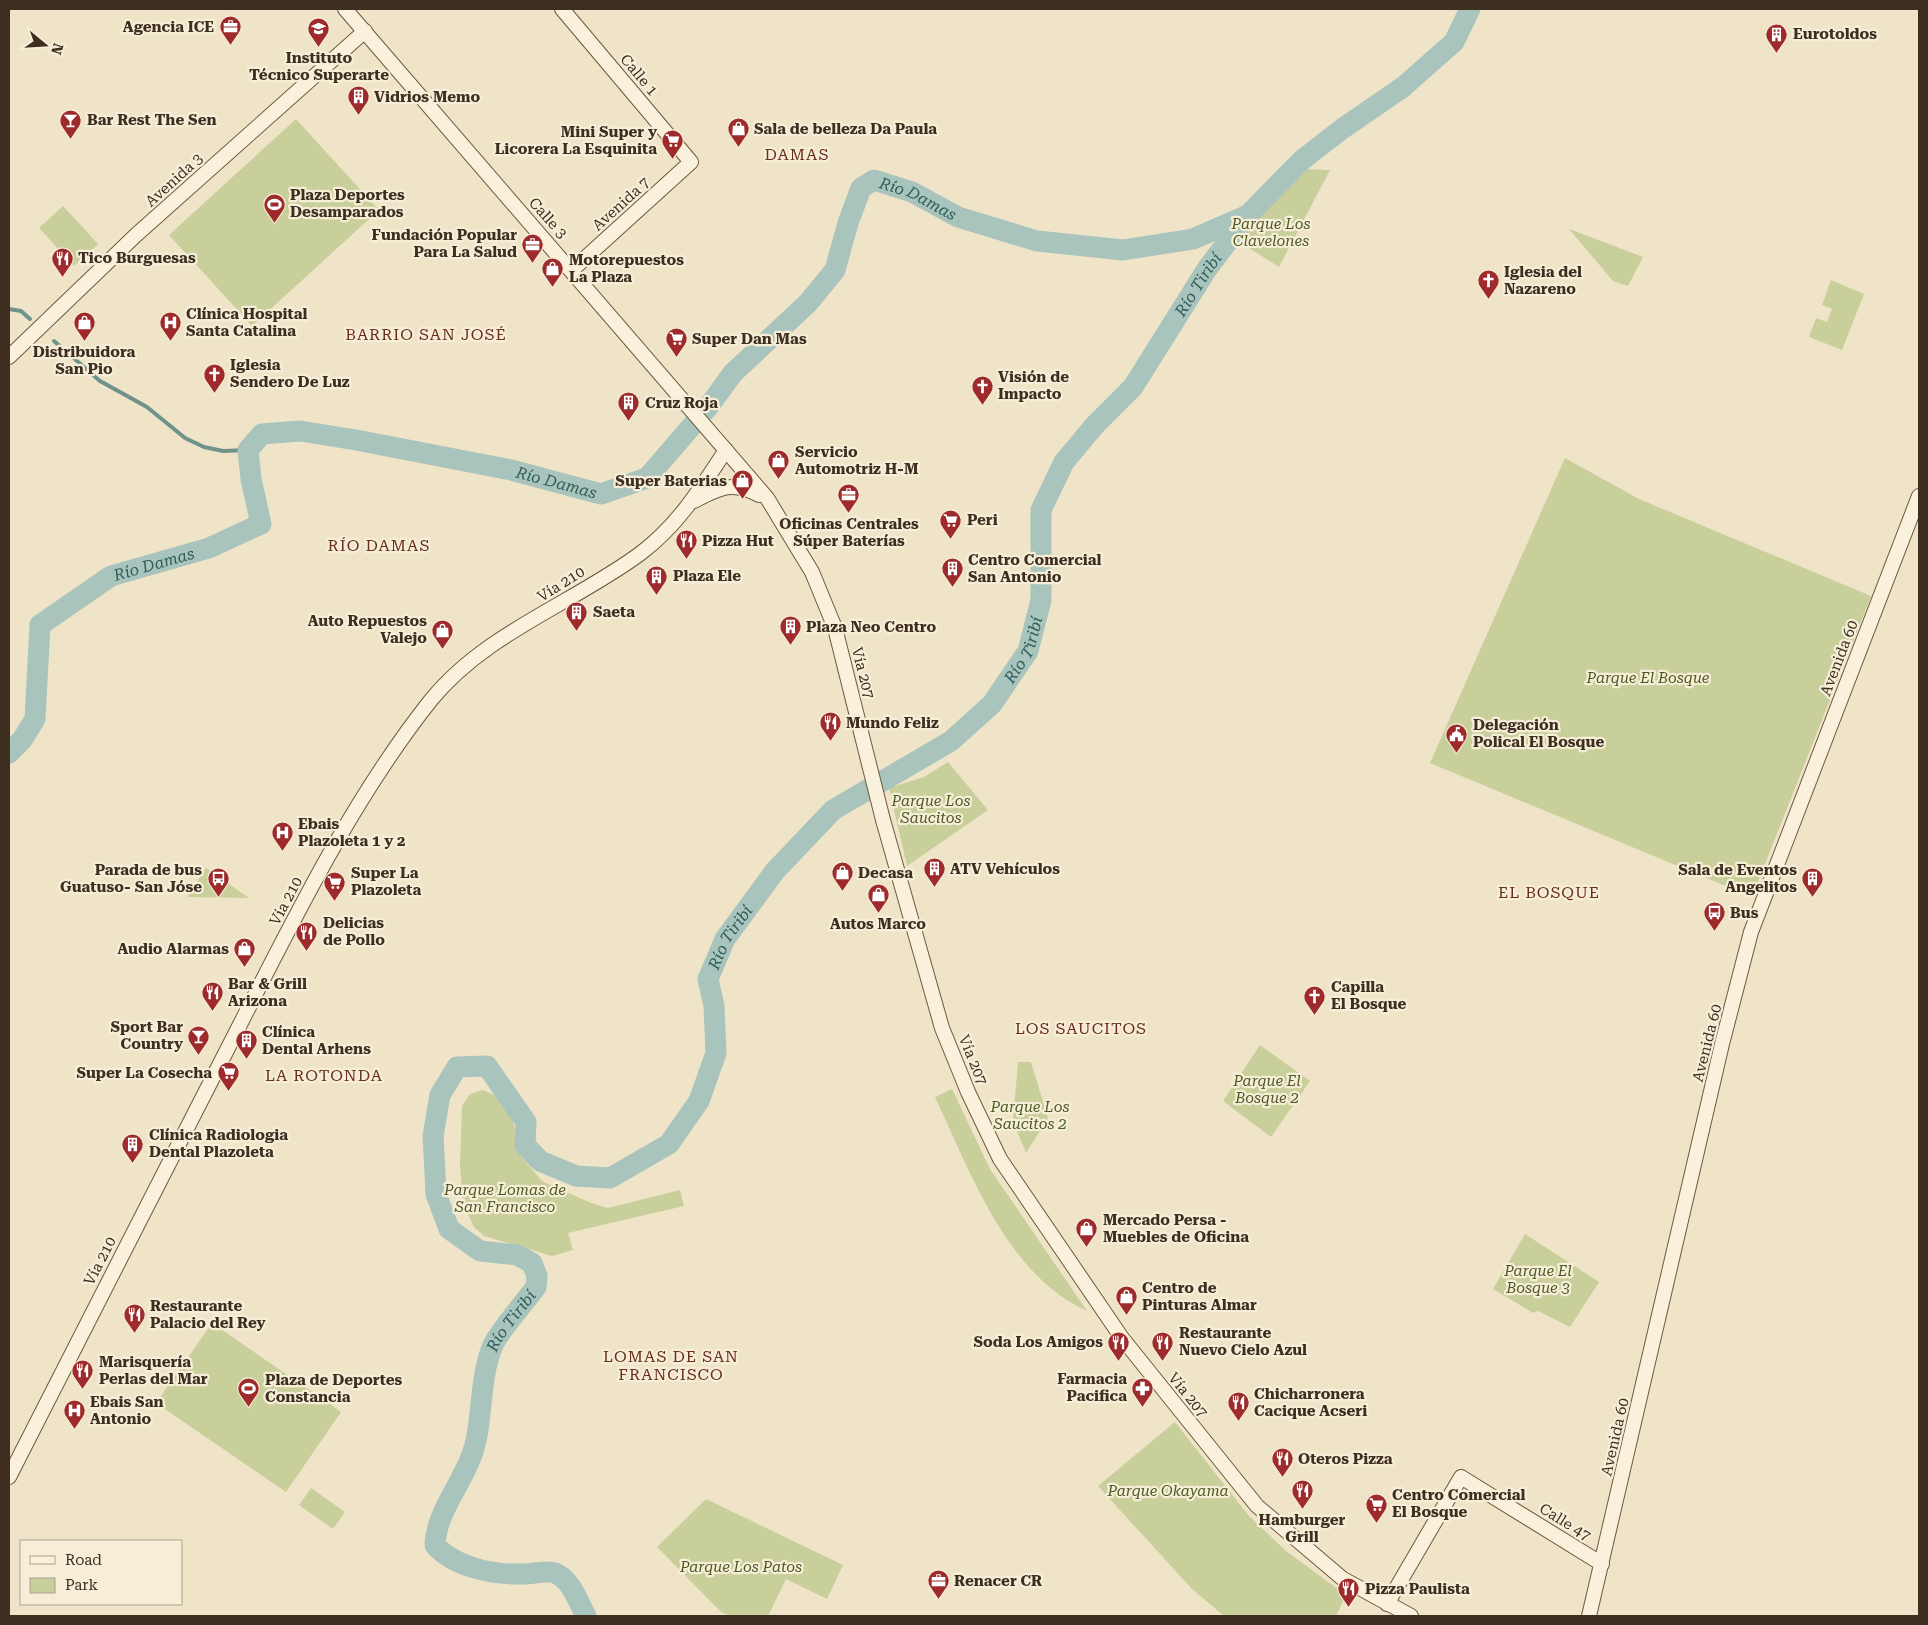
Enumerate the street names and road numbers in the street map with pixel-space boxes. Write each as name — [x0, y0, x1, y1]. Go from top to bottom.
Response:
street label: Calle 1 — [616, 51, 662, 99]
street label: Avenida 3 — [142, 150, 206, 210]
street label: Avenida 7 — [589, 174, 653, 234]
street label: Calle 3 — [525, 194, 571, 242]
street label: Vía 210 — [534, 562, 588, 606]
street label: Avenida 60 — [1816, 618, 1862, 698]
street label: Vía 207 — [848, 645, 878, 701]
street label: Vía 210 — [266, 874, 306, 928]
street label: Avenida 60 — [1689, 1002, 1725, 1084]
street label: Vía 207 — [955, 1032, 991, 1088]
street label: Vía 210 — [80, 1234, 120, 1288]
street label: Vía 207 — [1165, 1369, 1211, 1421]
street label: Avenida 60 — [1597, 1396, 1633, 1478]
street label: Calle 47 — [1536, 1499, 1594, 1545]

